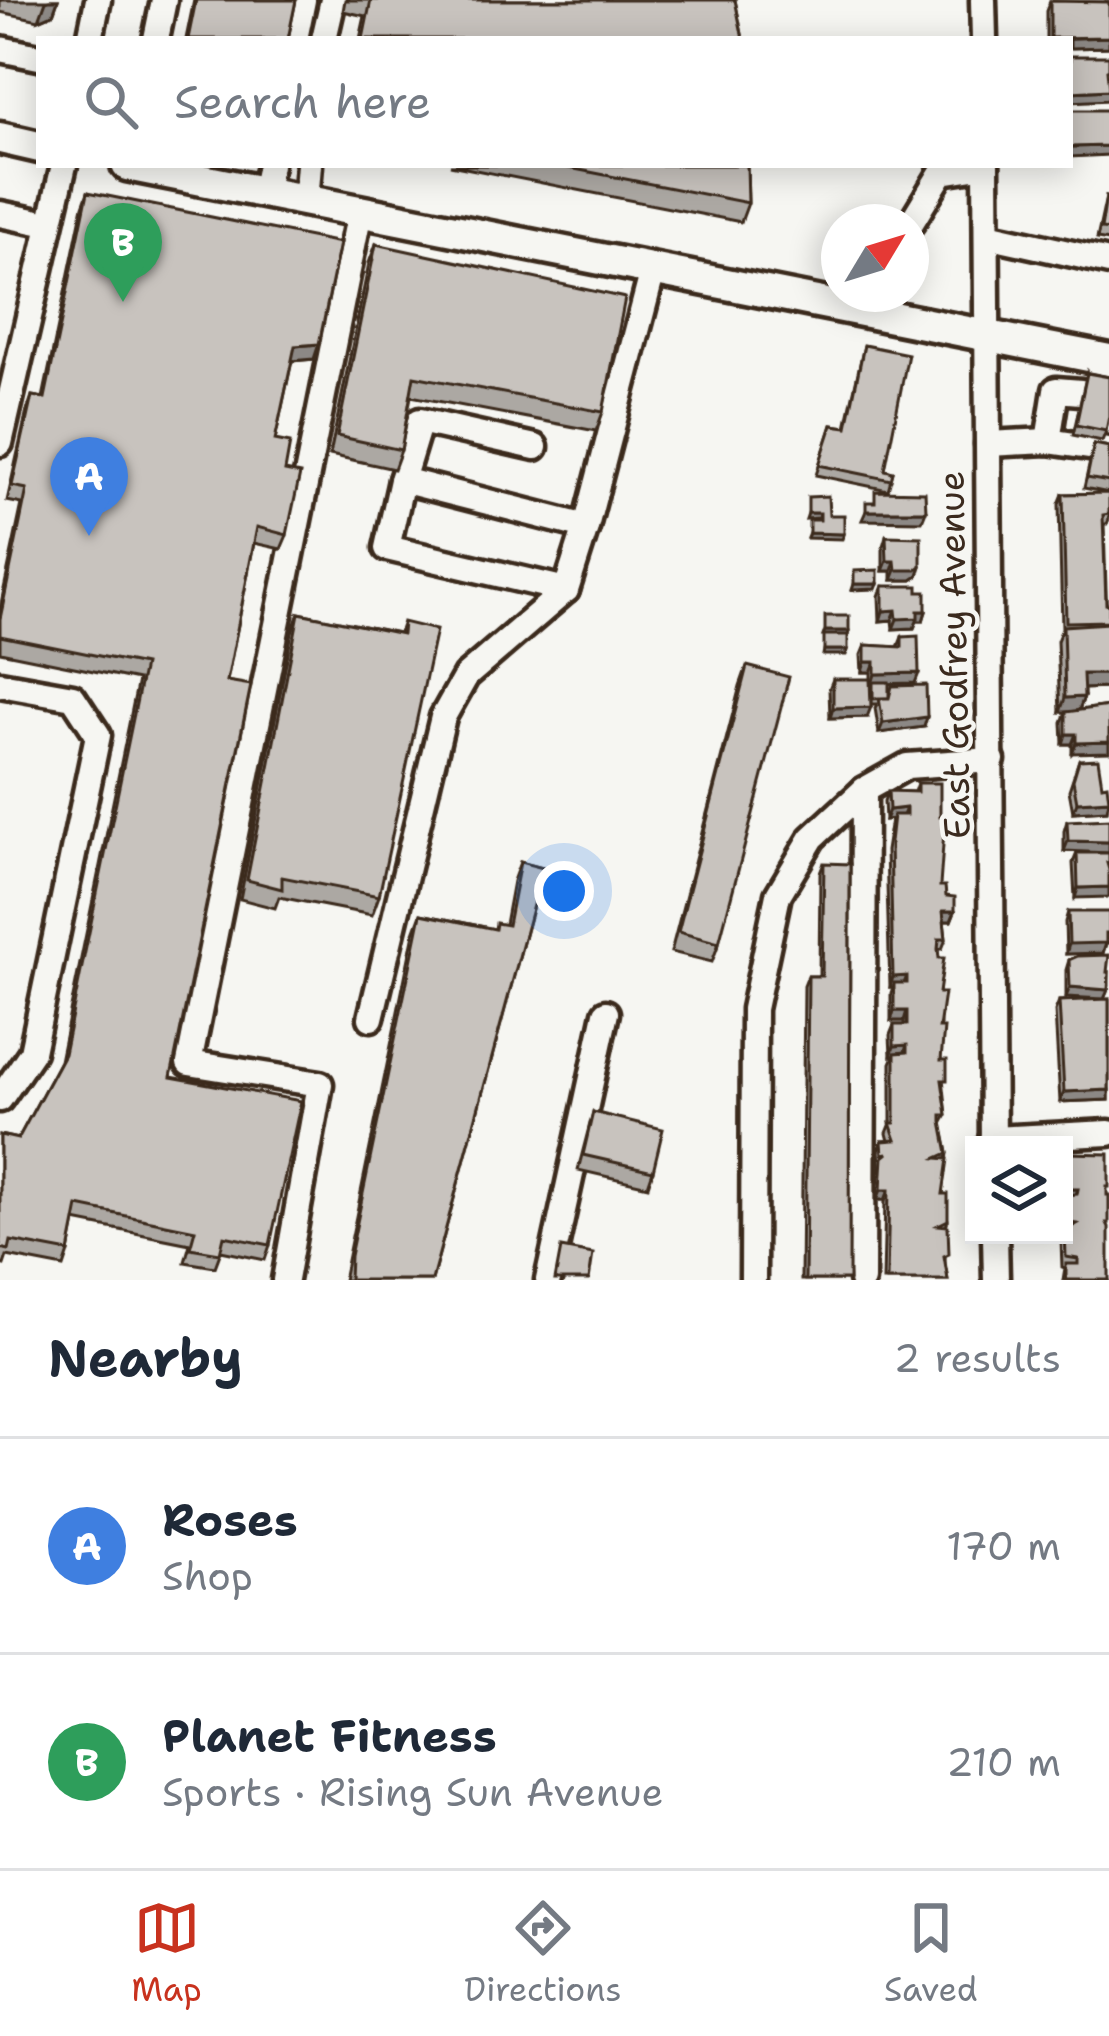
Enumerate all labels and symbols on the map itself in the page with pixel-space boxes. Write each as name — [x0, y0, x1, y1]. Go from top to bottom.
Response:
pin: B — [84, 203, 162, 302]
north arrow — [821, 204, 929, 312]
pin: A — [50, 437, 128, 536]
street label: East Godfrey Avenue — [926, 470, 982, 840]
your location — [534, 861, 594, 921]

